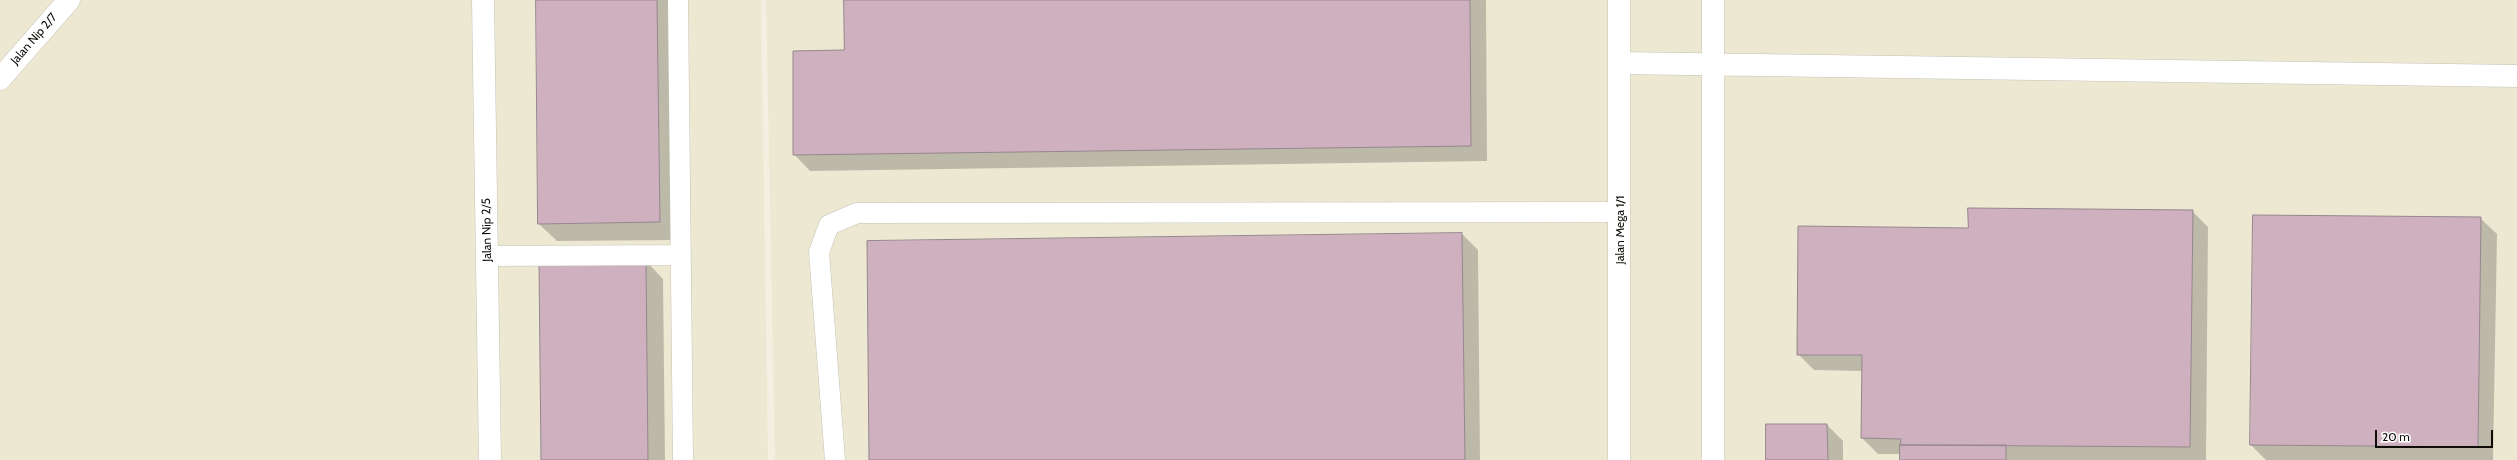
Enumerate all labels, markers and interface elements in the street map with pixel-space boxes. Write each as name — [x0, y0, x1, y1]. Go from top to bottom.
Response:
street label: Jalan Nip 2/7 — [8, 10, 60, 68]
street label: Jalan Mega 1/1 — [1613, 196, 1627, 264]
street label: Jalan Nip 2/5 — [479, 198, 495, 262]
scale bar — [2377, 422, 2495, 448]
text: 20 m — [2382, 429, 2410, 444]

